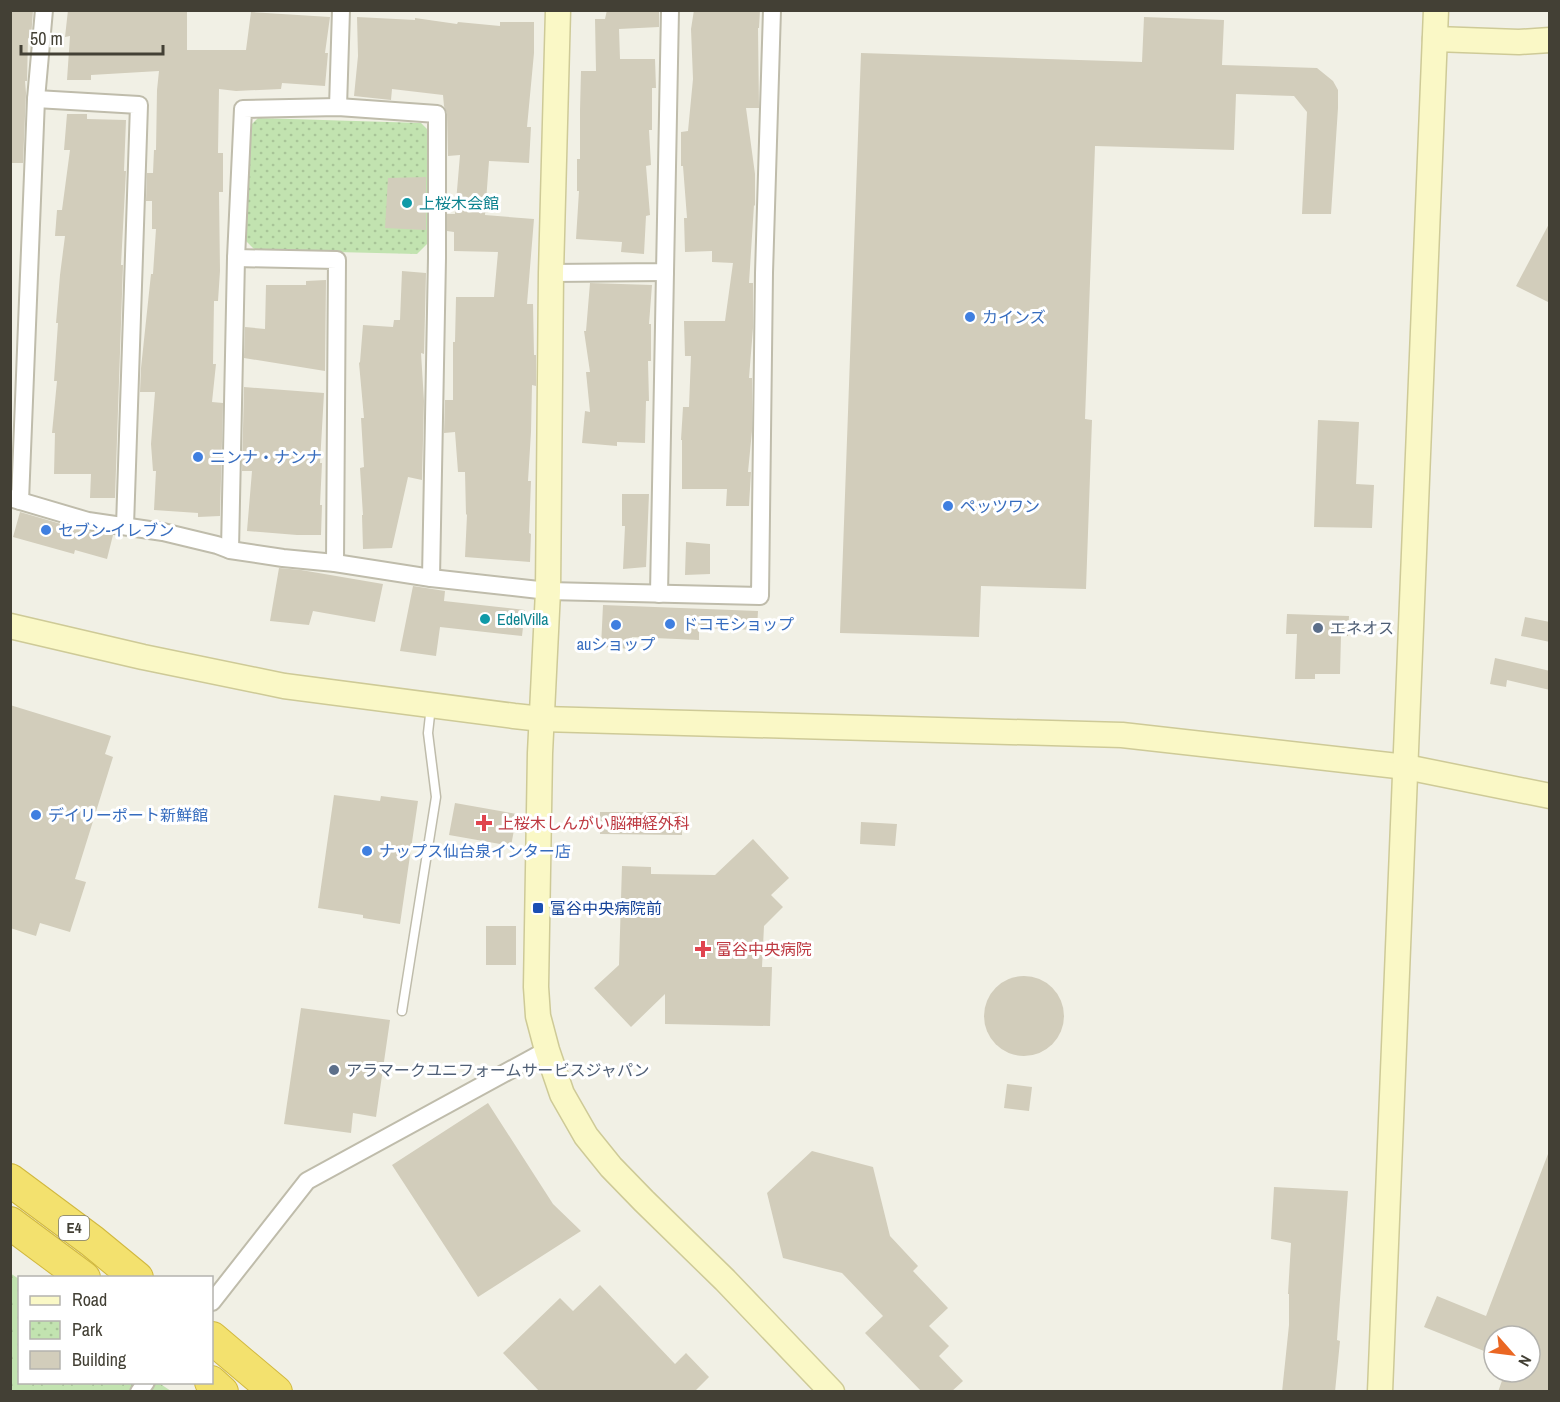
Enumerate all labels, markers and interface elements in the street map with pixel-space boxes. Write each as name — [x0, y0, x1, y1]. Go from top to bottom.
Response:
scale bar — [21, 18, 164, 56]
text: 50 m — [30, 26, 63, 51]
place label: 上桜木会館 — [419, 192, 499, 214]
marker: 上桜木会館 — [400, 196, 414, 210]
place label: カインズ — [982, 306, 1046, 328]
marker: カインズ — [963, 310, 977, 324]
place label: ニンナ・ナンナ — [210, 446, 322, 468]
marker: ニンナ・ナンナ — [191, 450, 205, 464]
place label: ペッツワン — [960, 495, 1040, 517]
marker: ペッツワン — [941, 499, 955, 513]
place label: セブン-イレブン — [58, 519, 174, 541]
marker: セブン-イレブン — [39, 523, 53, 537]
place label: EdelVilla — [497, 608, 549, 630]
marker: EdelVilla — [478, 612, 492, 626]
place label: ドコモショップ — [682, 613, 794, 635]
marker: ドコモショップ — [663, 617, 677, 631]
place label: エネオス — [1330, 617, 1394, 639]
marker: auショップ — [609, 618, 623, 632]
marker: エネオス — [1311, 621, 1325, 635]
place label: auショップ — [577, 633, 655, 655]
place label: デイリーポート新鮮館 — [48, 804, 208, 826]
marker: デイリーポート新鮮館 — [29, 808, 43, 822]
place label: 上桜木しんがい脳神経外科 — [498, 812, 690, 834]
marker: 上桜木しんがい脳神経外科 — [475, 814, 493, 832]
place label: ナップス仙台泉インター店 — [379, 840, 571, 862]
marker: ナップス仙台泉インター店 — [360, 844, 374, 858]
place label: 富谷中央病院前 — [550, 897, 662, 919]
marker: 富谷中央病院前 — [531, 901, 545, 915]
place label: 富谷中央病院 — [716, 938, 812, 960]
marker: 富谷中央病院 — [694, 940, 712, 958]
place label: アラマークユニフォームサービスジャパン — [346, 1059, 650, 1081]
marker: アラマークユニフォームサービスジャパン — [327, 1063, 341, 1077]
road number: E4 — [59, 1216, 89, 1240]
legend — [18, 1276, 213, 1384]
text: Road — [72, 1287, 107, 1312]
text: Park — [72, 1317, 103, 1342]
north arrow — [1482, 1324, 1542, 1384]
text: Building — [72, 1347, 127, 1372]
text: N — [1513, 1352, 1537, 1370]

